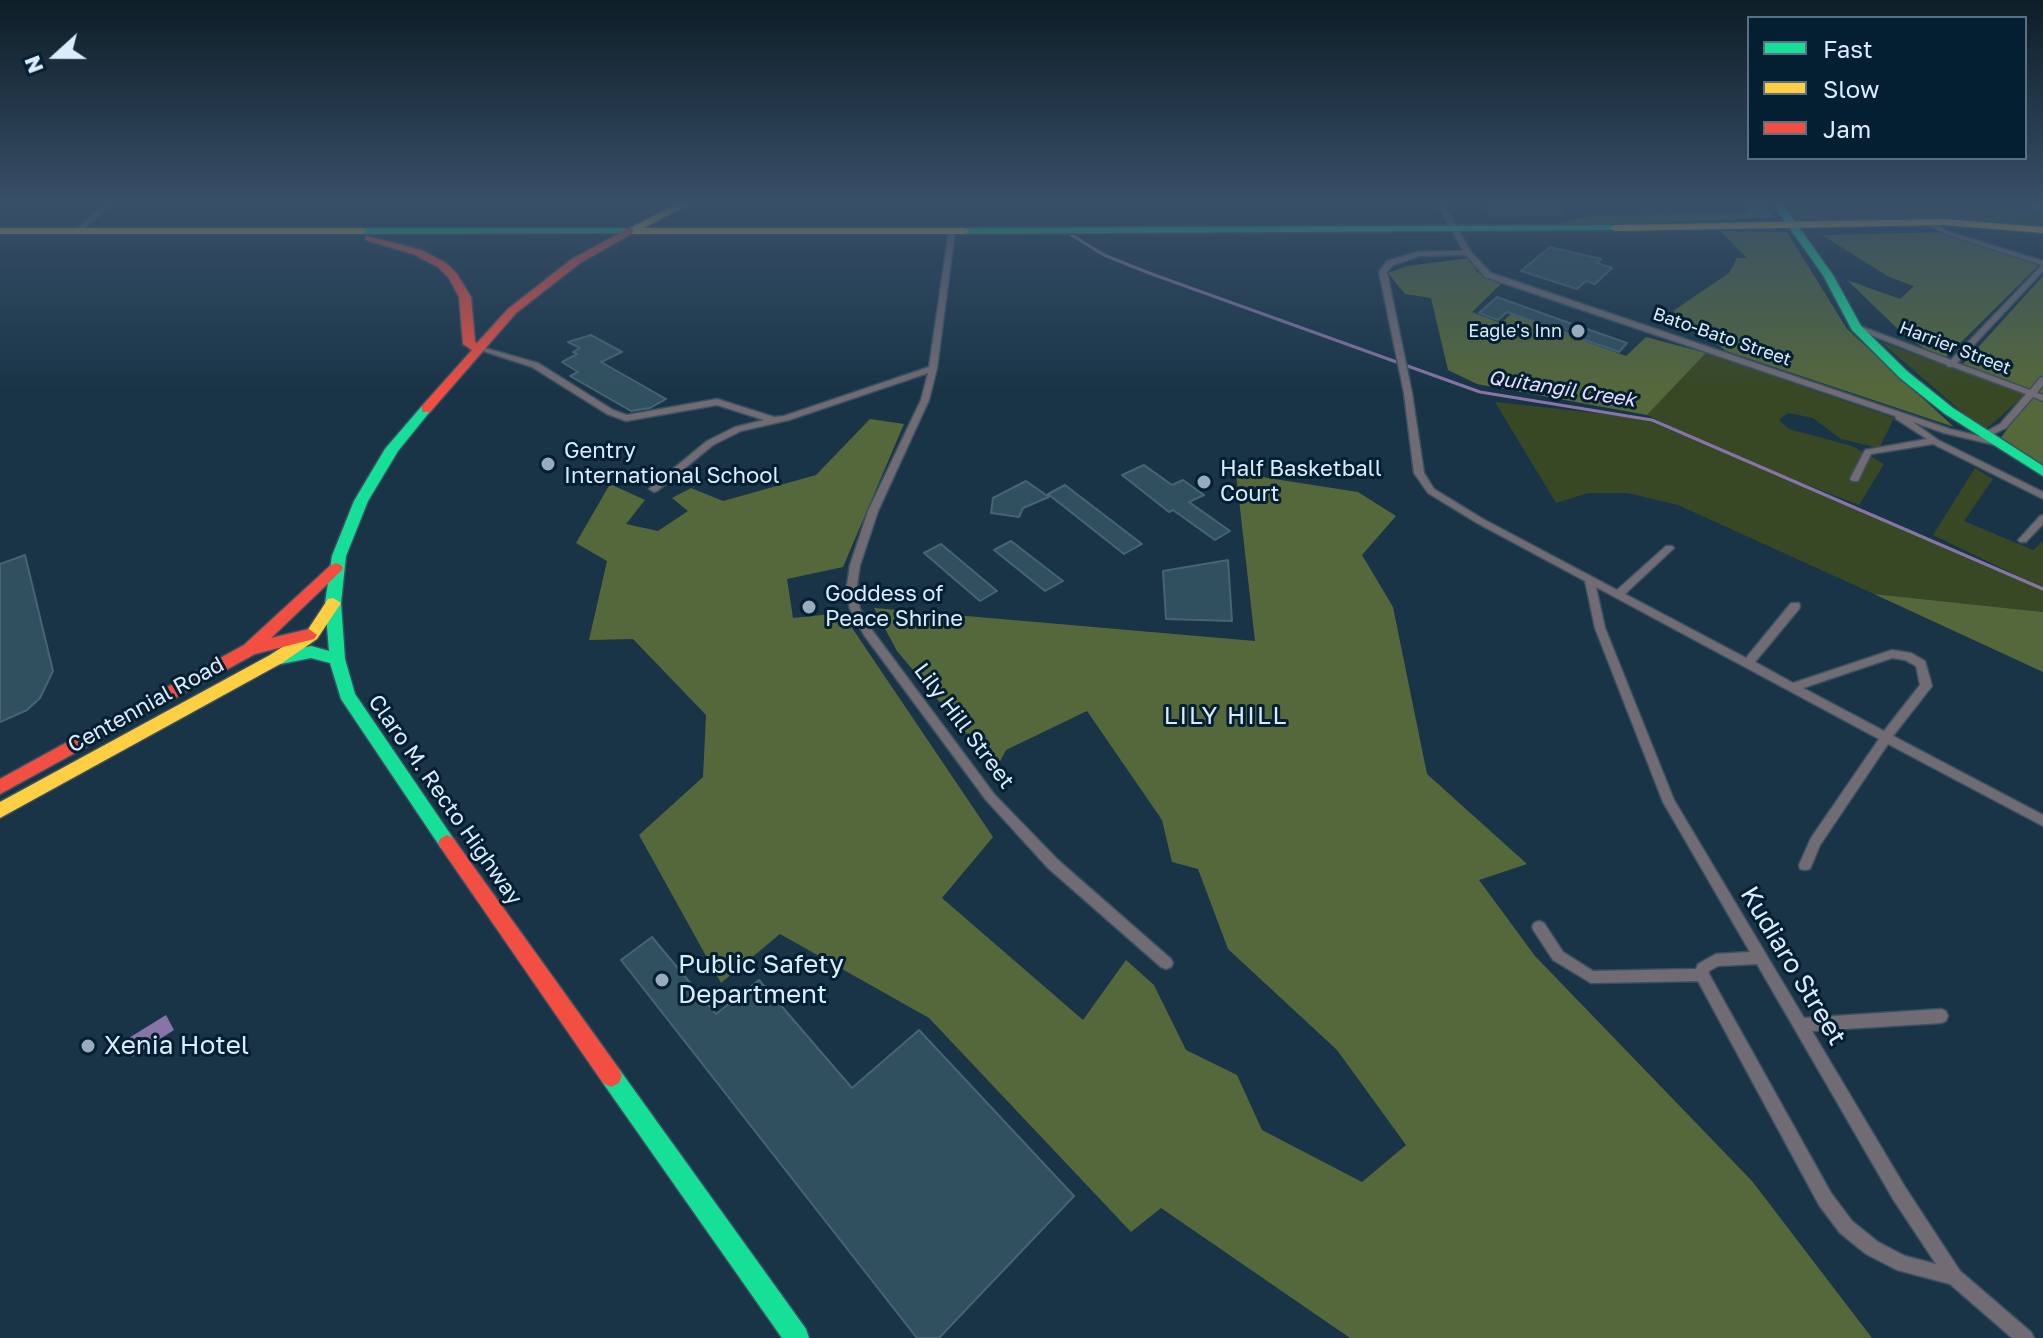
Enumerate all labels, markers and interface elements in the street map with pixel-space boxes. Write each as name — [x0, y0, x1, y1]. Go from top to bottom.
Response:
north arrow — [16, 16, 96, 96]
legend — [1747, 16, 2027, 160]
text: Fast — [1823, 34, 1873, 63]
text: N — [18, 52, 49, 77]
text: Slow — [1823, 74, 1879, 103]
text: Jam — [1823, 114, 1871, 143]
street label: Bato-Bato Street — [1650, 303, 1794, 371]
street label: Harrier Street — [1896, 317, 2014, 379]
place label: Eagle's Inn — [1468, 320, 1562, 342]
marker: Eagle's Inn — [1569, 322, 1587, 340]
water label: Quitangil Creek — [1487, 366, 1637, 412]
place label: Gentry International School — [564, 438, 780, 490]
marker: Gentry International School — [539, 455, 557, 473]
place label: Half Basketball Court — [1220, 456, 1382, 508]
marker: Half Basketball Court — [1195, 473, 1213, 491]
place label: Goddess of Peace Shrine — [825, 581, 963, 632]
marker: Goddess of Peace Shrine — [800, 598, 818, 616]
street label: Centennial Road — [63, 651, 229, 759]
street label: Lily Hill Street — [908, 658, 1020, 794]
street label: Claro M. Recto Highway — [362, 690, 528, 910]
district label: LILY HILL — [1164, 702, 1288, 730]
street label: Kudiaro Street — [1733, 881, 1853, 1051]
place label: Public Safety Department — [678, 949, 844, 1010]
marker: Public Safety Department — [653, 971, 671, 989]
place label: Xenia Hotel — [104, 1030, 249, 1062]
marker: Xenia Hotel — [79, 1037, 97, 1055]

